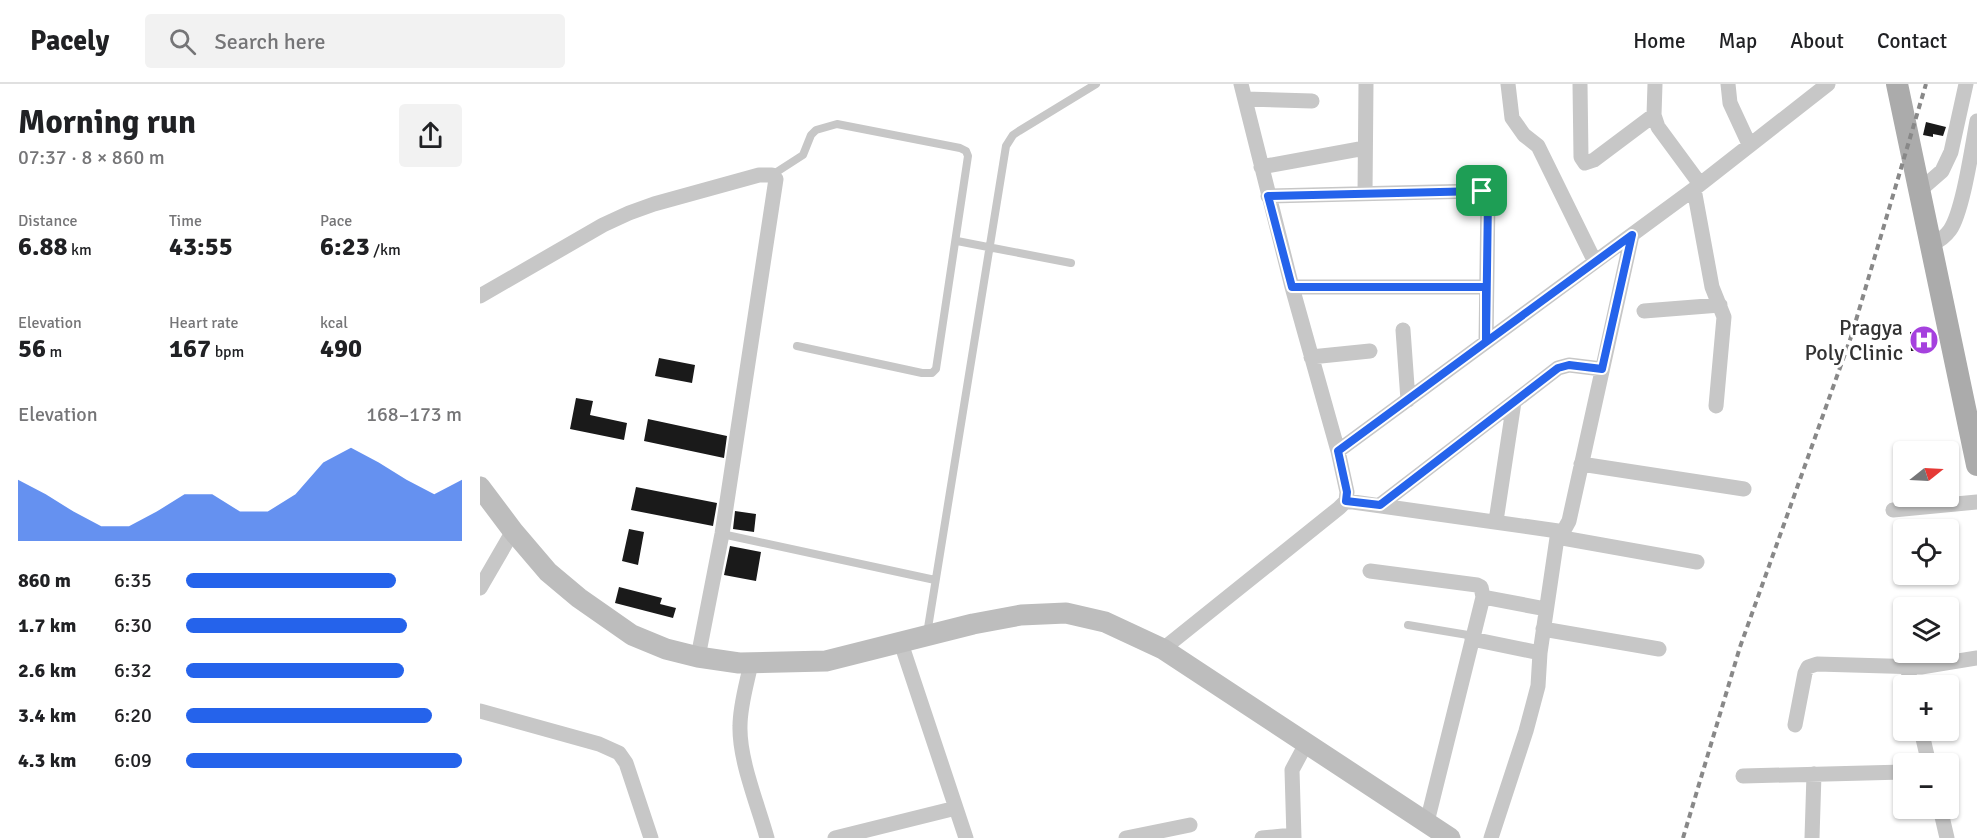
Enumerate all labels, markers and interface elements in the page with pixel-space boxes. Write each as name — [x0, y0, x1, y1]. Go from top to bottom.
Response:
search box — [145, 14, 565, 68]
text: Pacely — [30, 24, 109, 58]
icon: search — [166, 25, 199, 58]
text: Search here — [214, 28, 325, 55]
text: Home — [1633, 28, 1686, 54]
text: Map — [1719, 28, 1757, 54]
text: About — [1790, 28, 1844, 54]
text: Contact — [1877, 28, 1947, 54]
text: Morning run — [18, 102, 196, 143]
button: share — [399, 104, 462, 167]
text: 07:37 · 8 × 860 m — [18, 145, 165, 170]
pin — [1456, 165, 1507, 216]
icon: arrive — [1465, 174, 1498, 207]
text: Distance — [18, 211, 78, 231]
text: Time — [169, 211, 202, 231]
text: Pace — [320, 211, 352, 231]
text: 6.88 — [18, 231, 68, 263]
text: 43:55 — [169, 231, 233, 263]
text: 6:23 — [320, 231, 370, 263]
text: km — [68, 240, 92, 260]
text: /km — [370, 240, 401, 260]
text: Elevation — [18, 313, 82, 333]
text: Heart rate — [169, 313, 238, 333]
text: kcal — [320, 313, 348, 333]
place label: Pragya Poly Clinic — [1804, 314, 1903, 366]
hospital icon: Pragya Poly Clinic — [1908, 324, 1940, 356]
text: 56 — [18, 333, 46, 365]
text: 167 — [169, 333, 211, 365]
text: 490 — [320, 333, 362, 365]
text: m — [46, 342, 62, 362]
text: bpm — [211, 342, 244, 362]
text: Elevation — [18, 402, 98, 427]
text: 168–173 m — [366, 402, 462, 427]
north arrow — [1893, 441, 1959, 507]
map controls — [1893, 441, 1959, 819]
button: locate — [1893, 519, 1959, 585]
text: 860 m — [18, 568, 71, 593]
text: 6:35 — [114, 568, 152, 593]
button: layers — [1893, 597, 1959, 663]
text: 1.7 km — [18, 613, 76, 638]
text: 6:30 — [114, 613, 152, 638]
text: 2.6 km — [18, 658, 76, 683]
text: 6:32 — [114, 658, 152, 683]
button: + — [1893, 675, 1959, 741]
text: 3.4 km — [18, 703, 76, 728]
text: 6:20 — [114, 703, 152, 728]
text: 4.3 km — [18, 748, 76, 773]
text: 6:09 — [114, 748, 152, 773]
button: − — [1893, 753, 1959, 819]

